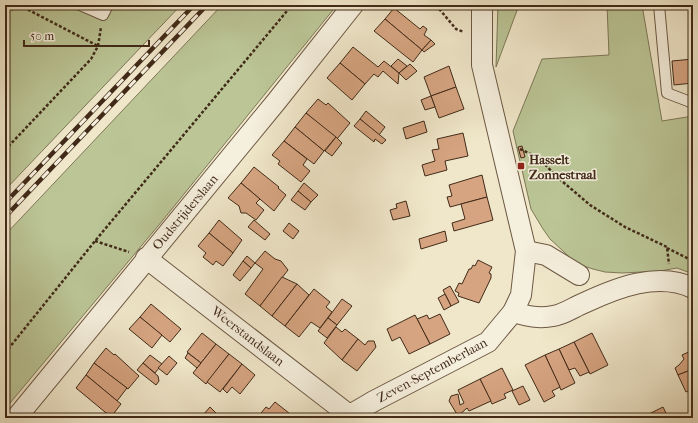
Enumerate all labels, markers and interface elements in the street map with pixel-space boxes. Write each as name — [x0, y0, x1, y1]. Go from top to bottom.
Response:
scale bar — [24, 22, 149, 48]
text: 50 m — [30, 29, 54, 43]
place label: Hasselt Zonnestraal — [529, 152, 597, 182]
marker: Hasselt Zonnestraal — [516, 161, 526, 171]
street label: Oudstrijderslaan — [149, 171, 221, 253]
street label: Weerstandslaan — [208, 302, 288, 369]
street label: Zeven-Septemberlaan — [374, 334, 490, 405]

